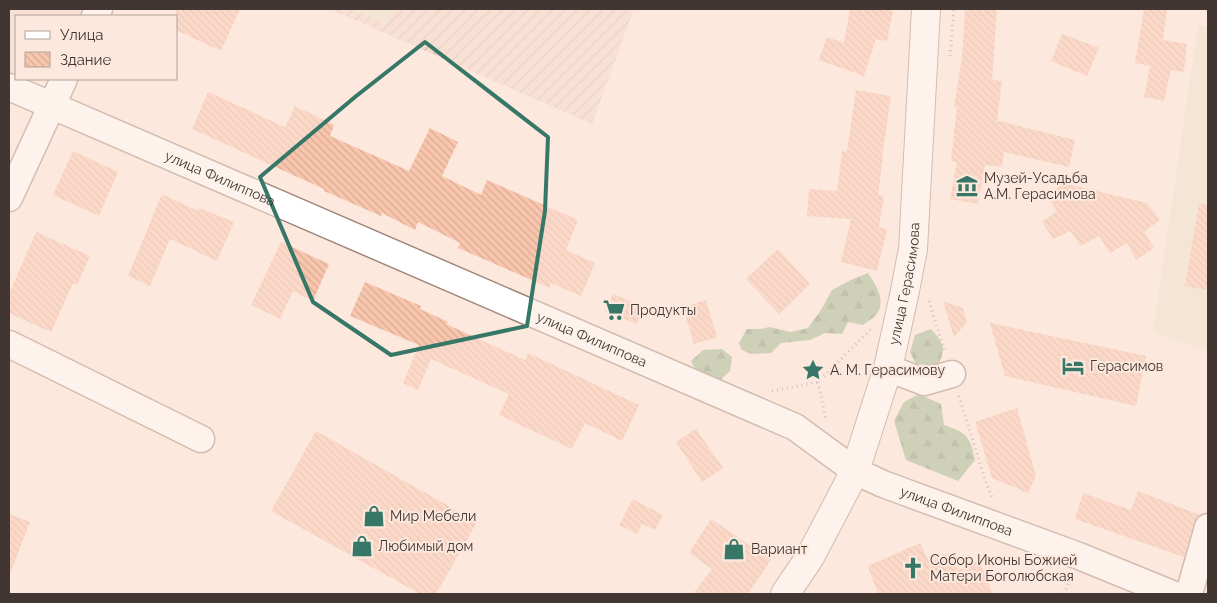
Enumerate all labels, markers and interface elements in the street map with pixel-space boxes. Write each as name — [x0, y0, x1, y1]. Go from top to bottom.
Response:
legend — [15, 15, 178, 80]
text: Улица — [60, 26, 104, 44]
text: Здание — [60, 51, 112, 69]
street label: улица Филиппова — [163, 147, 278, 209]
place label: Музей-Усадьба А.М. Герасимова — [984, 170, 1096, 202]
museum icon: Музей-Усадьба А.М. Герасимова — [954, 173, 980, 199]
street label: улица Герасимова — [885, 222, 922, 346]
supermarket icon: Продукты — [601, 297, 627, 323]
place label: Продукты — [630, 302, 696, 318]
street label: улица Филиппова — [534, 308, 649, 370]
hotel icon: Герасимов — [1060, 353, 1086, 379]
place icon: А. М. Герасимову — [800, 357, 826, 383]
place label: Герасимов — [1090, 358, 1163, 374]
place label: А. М. Герасимову — [830, 362, 946, 378]
street label: улица Филиппова — [898, 483, 1015, 539]
shop icon: Мир Мебели — [361, 503, 387, 529]
place label: Мир Мебели — [390, 508, 476, 524]
shop icon: Любимый дом — [349, 533, 375, 559]
shop icon: Вариант — [721, 536, 747, 562]
place label: Любимый дом — [378, 538, 473, 554]
place label: Вариант — [751, 541, 808, 557]
place label: Собор Иконы Божией Матери Боголюбская — [930, 552, 1077, 584]
church icon: Собор Иконы Божией Матери Боголюбская — [900, 555, 926, 581]

